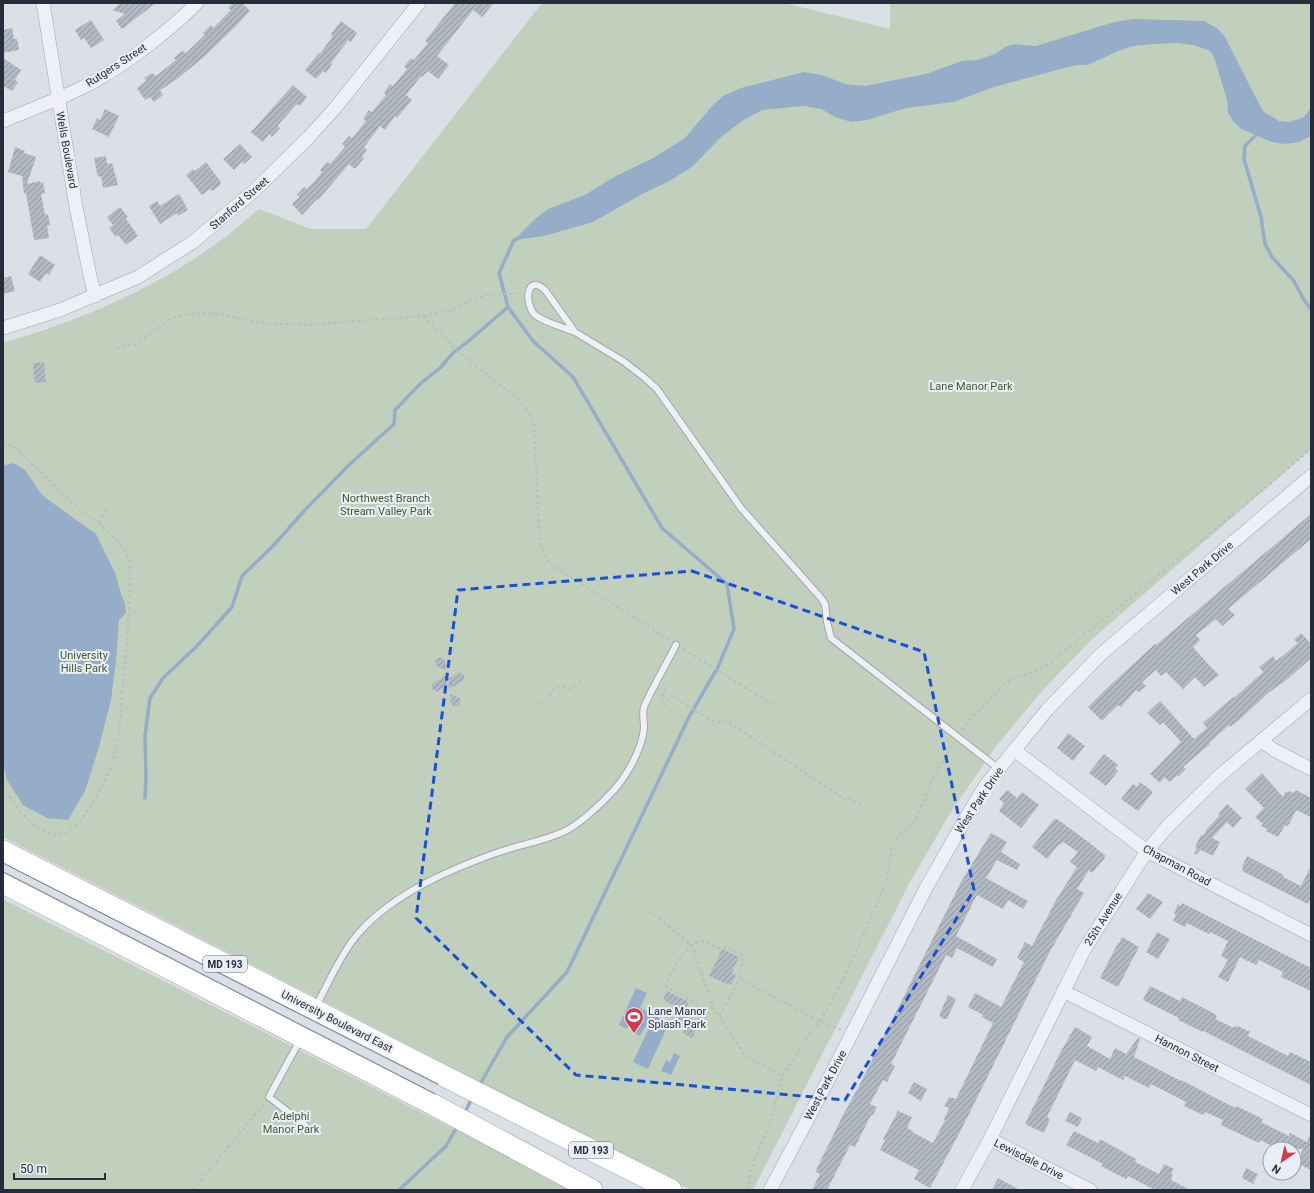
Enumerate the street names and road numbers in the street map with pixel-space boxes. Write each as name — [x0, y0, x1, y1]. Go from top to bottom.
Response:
street label: Rutgers Street — [84, 41, 149, 90]
street label: Wells Boulevard — [53, 111, 80, 190]
street label: Stanford Street — [207, 174, 272, 233]
street label: West Park Drive — [1169, 539, 1236, 598]
street label: West Park Drive — [952, 765, 1006, 836]
street label: Chapman Road — [1141, 842, 1213, 889]
street label: 25th Avenue — [1082, 890, 1125, 948]
road number: MD 193 — [203, 956, 247, 972]
street label: University Boulevard East — [279, 988, 395, 1055]
street label: Hannon Street — [1153, 1032, 1221, 1075]
street label: West Park Drive — [802, 1048, 849, 1122]
street label: Lewisdale Drive — [992, 1136, 1066, 1183]
road number: MD 193 — [569, 1142, 613, 1158]

